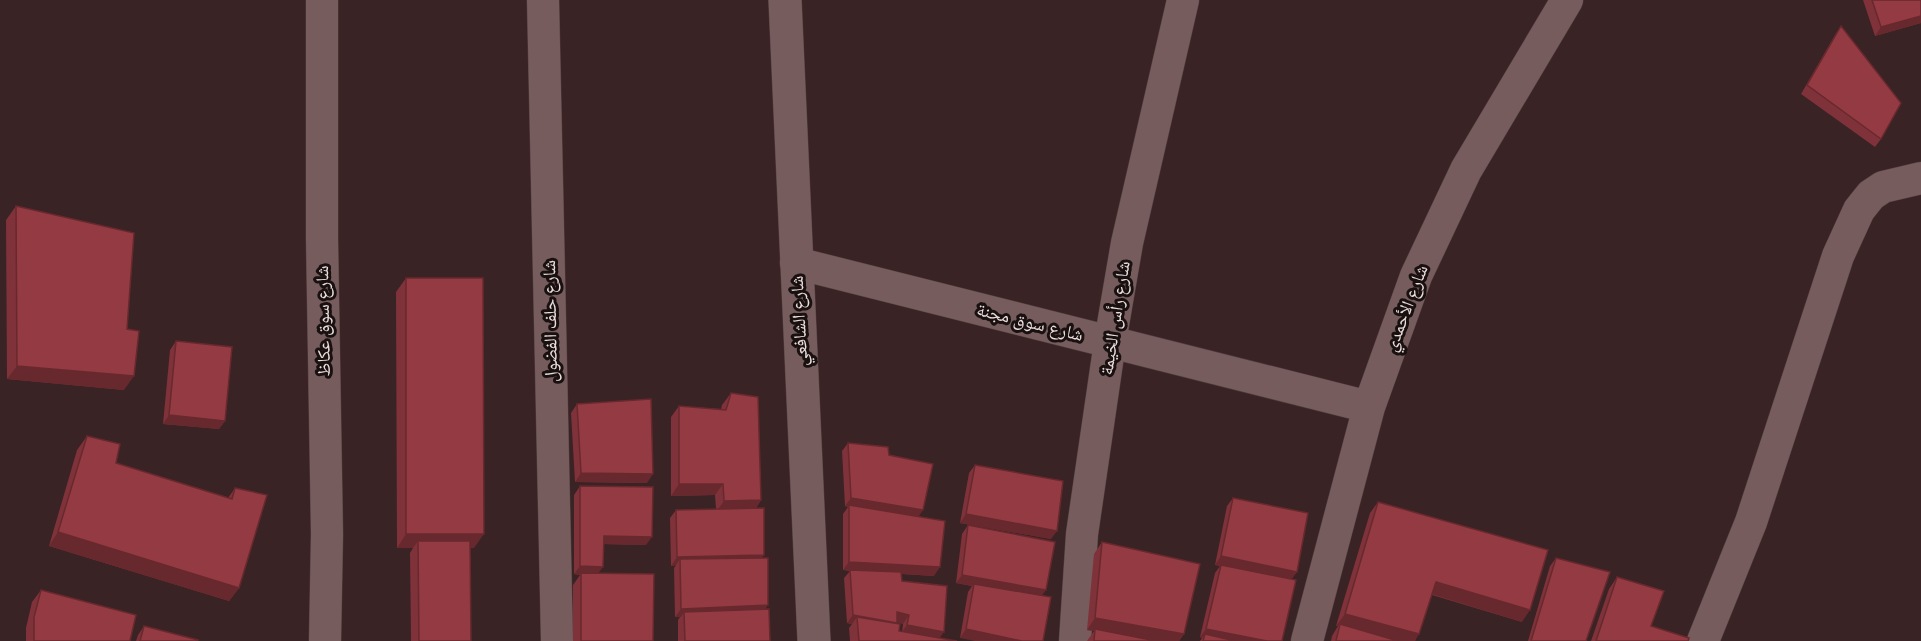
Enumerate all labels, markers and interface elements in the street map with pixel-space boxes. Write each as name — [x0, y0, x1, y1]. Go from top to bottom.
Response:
street label: شارع رأس الخيمة — [1094, 259, 1136, 377]
street label: شارع حلف الفضول — [537, 260, 563, 382]
street label: شارع الأحمدي — [1378, 261, 1436, 356]
street label: شارع سوق عكاظ — [310, 265, 336, 377]
street label: شارع الشافعي — [785, 275, 816, 367]
street label: شارع سوق مجنة — [974, 297, 1086, 347]

